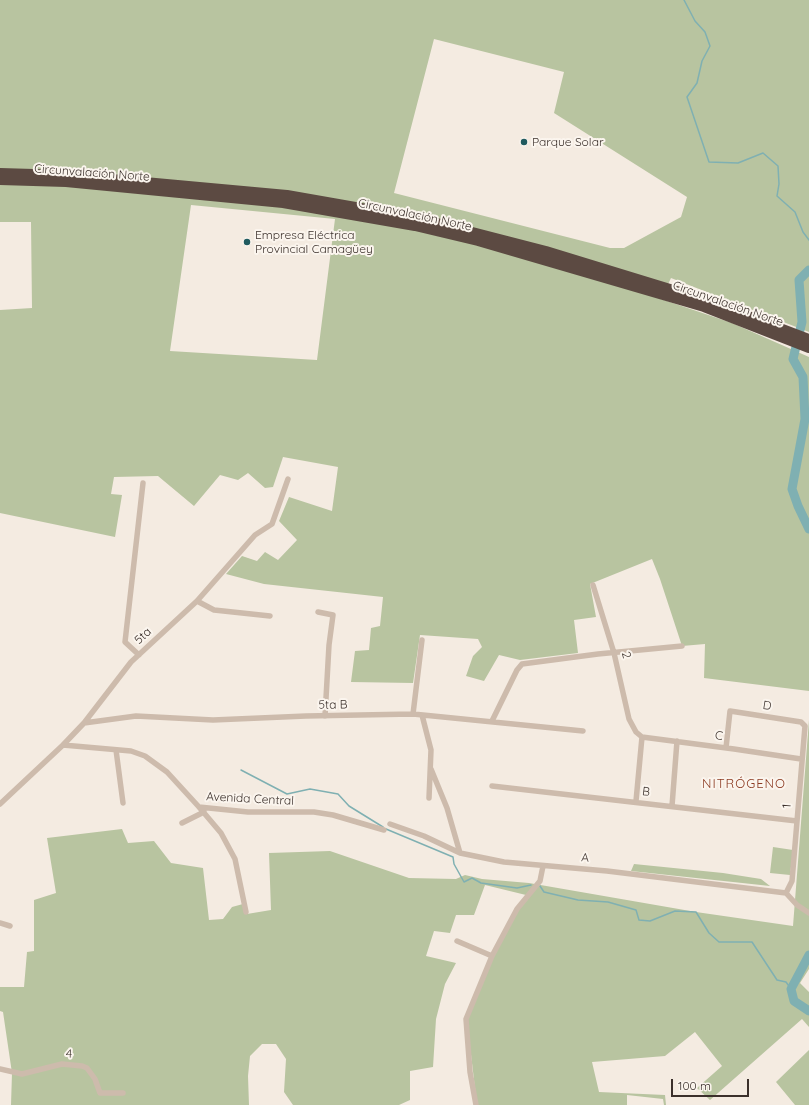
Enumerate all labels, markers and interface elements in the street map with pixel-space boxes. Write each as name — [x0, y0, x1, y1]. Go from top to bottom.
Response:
place label: Parque Solar — [532, 135, 604, 149]
marker: Parque Solar — [519, 137, 529, 147]
street label: Circunvalación Norte — [34, 162, 150, 184]
street label: Circunvalación Norte — [357, 196, 473, 234]
place label: Empresa Eléctrica Provincial Camagüey — [255, 228, 373, 256]
marker: Empresa Eléctrica Provincial Camagüey — [242, 237, 252, 247]
street label: Circunvalación Norte — [671, 278, 785, 330]
street label: 5ta — [132, 625, 154, 647]
street label: 2 — [618, 650, 634, 660]
street label: 5ta B — [318, 698, 348, 712]
street label: D — [762, 698, 772, 714]
street label: C — [714, 728, 724, 744]
district label: NITRÓGENO — [702, 776, 786, 792]
street label: B — [641, 784, 651, 800]
street label: Avenida Central — [206, 790, 294, 808]
street label: 1 — [780, 803, 794, 809]
street label: A — [581, 851, 589, 865]
street label: 4 — [66, 1047, 72, 1061]
scale bar — [673, 1071, 751, 1097]
text: 100 m — [678, 1078, 711, 1093]

